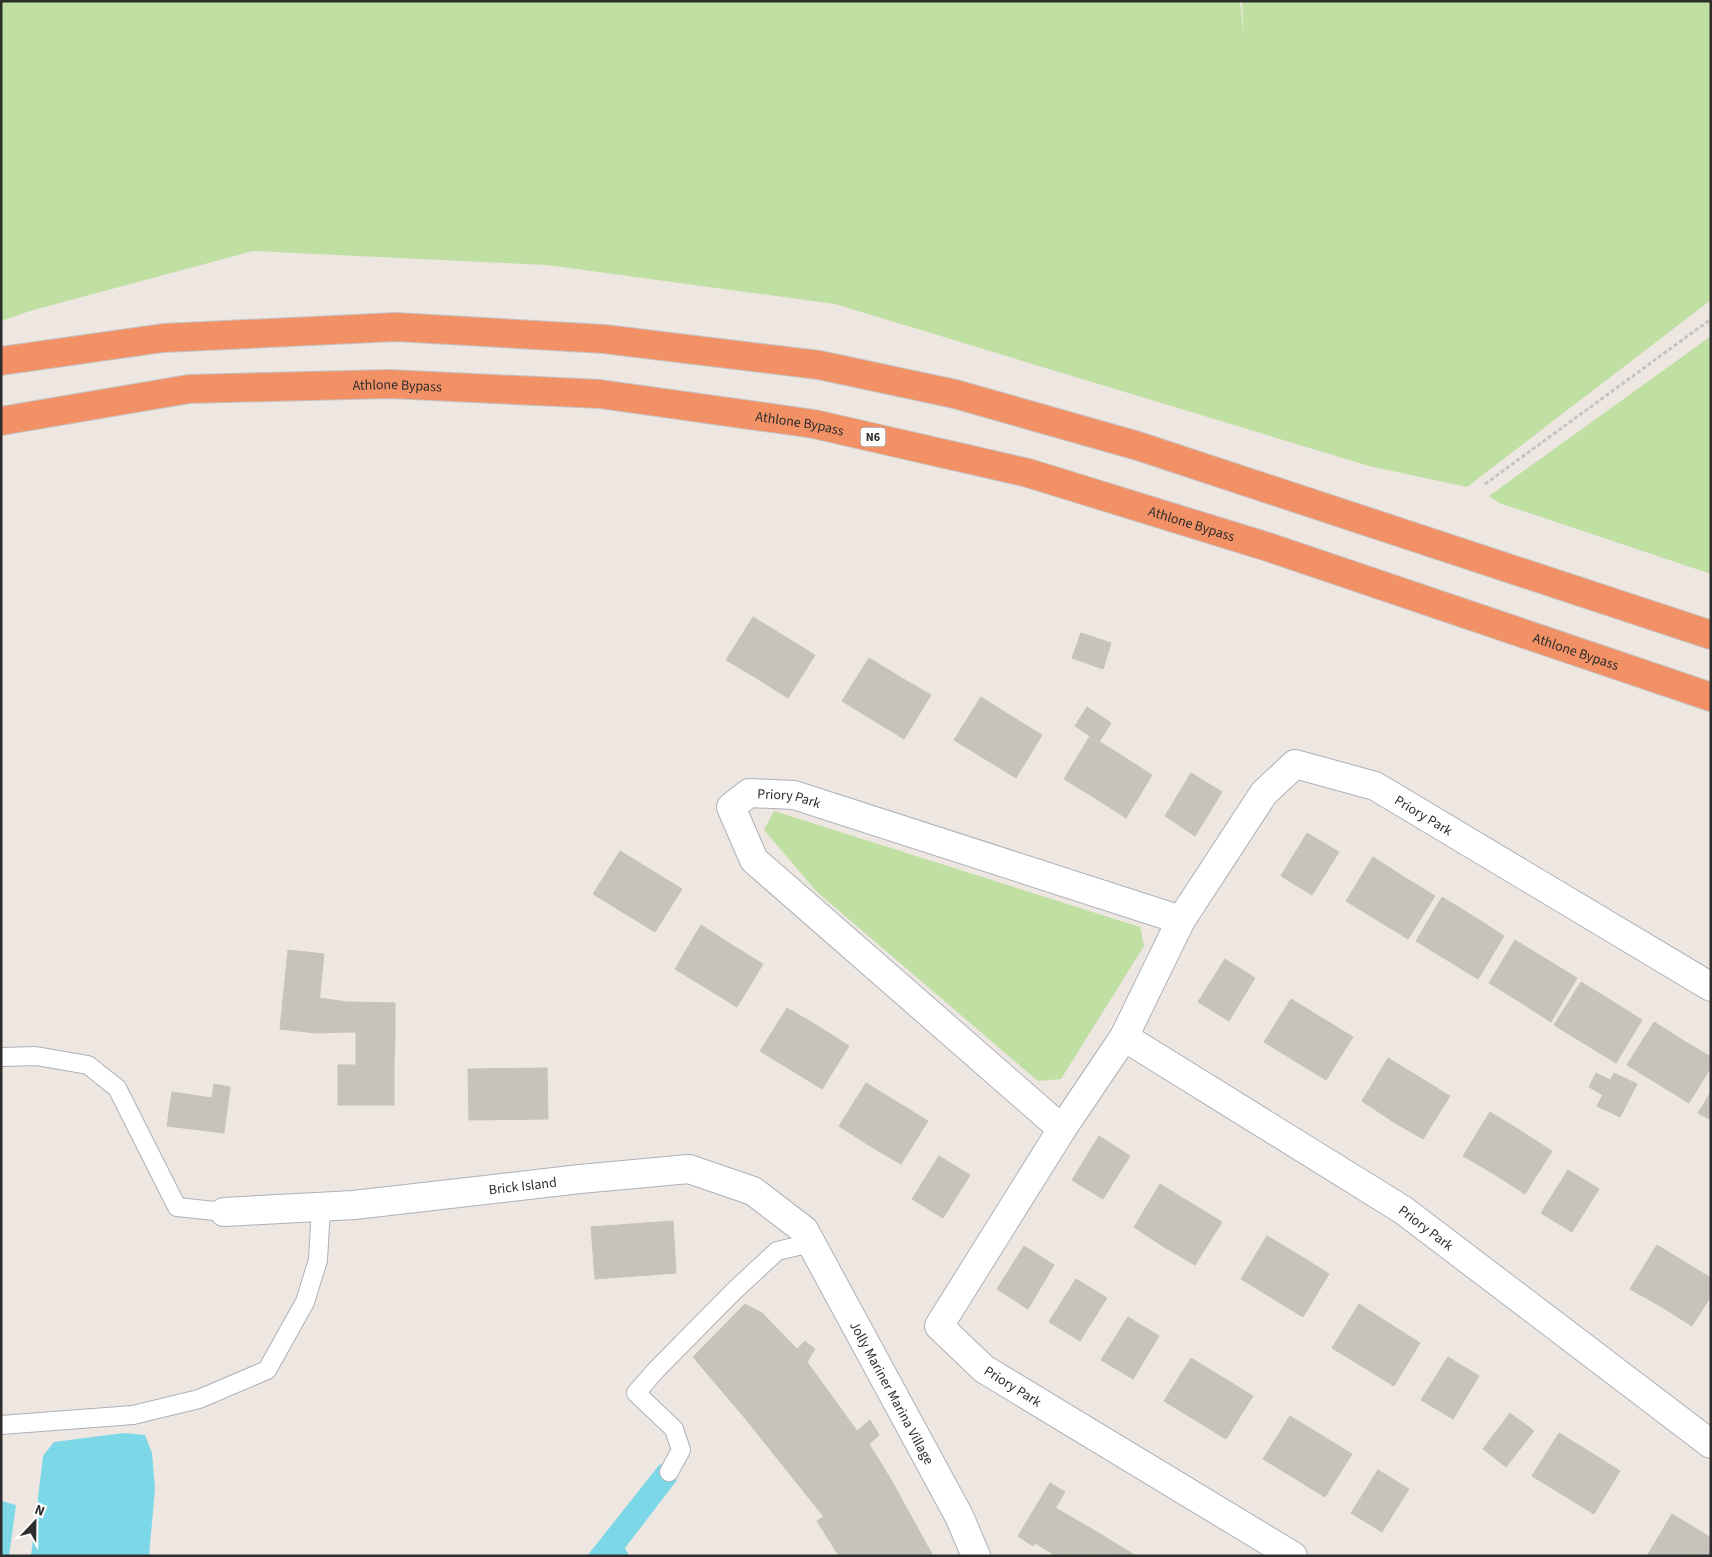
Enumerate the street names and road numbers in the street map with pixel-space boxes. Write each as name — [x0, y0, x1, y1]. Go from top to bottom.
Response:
street label: Athlone Bypass — [352, 375, 442, 397]
street label: Athlone Bypass — [754, 407, 846, 442]
road number: N6 — [860, 428, 886, 447]
street label: Athlone Bypass — [1146, 502, 1237, 547]
street label: Athlone Bypass — [1530, 628, 1621, 676]
street label: Priory Park — [757, 784, 823, 814]
street label: Priory Park — [1390, 791, 1456, 841]
street label: Brick Island — [488, 1173, 558, 1200]
street label: Priory Park — [1394, 1201, 1457, 1256]
street label: Jolly Mariner Marina Village — [844, 1318, 938, 1468]
street label: Priory Park — [980, 1361, 1045, 1412]

